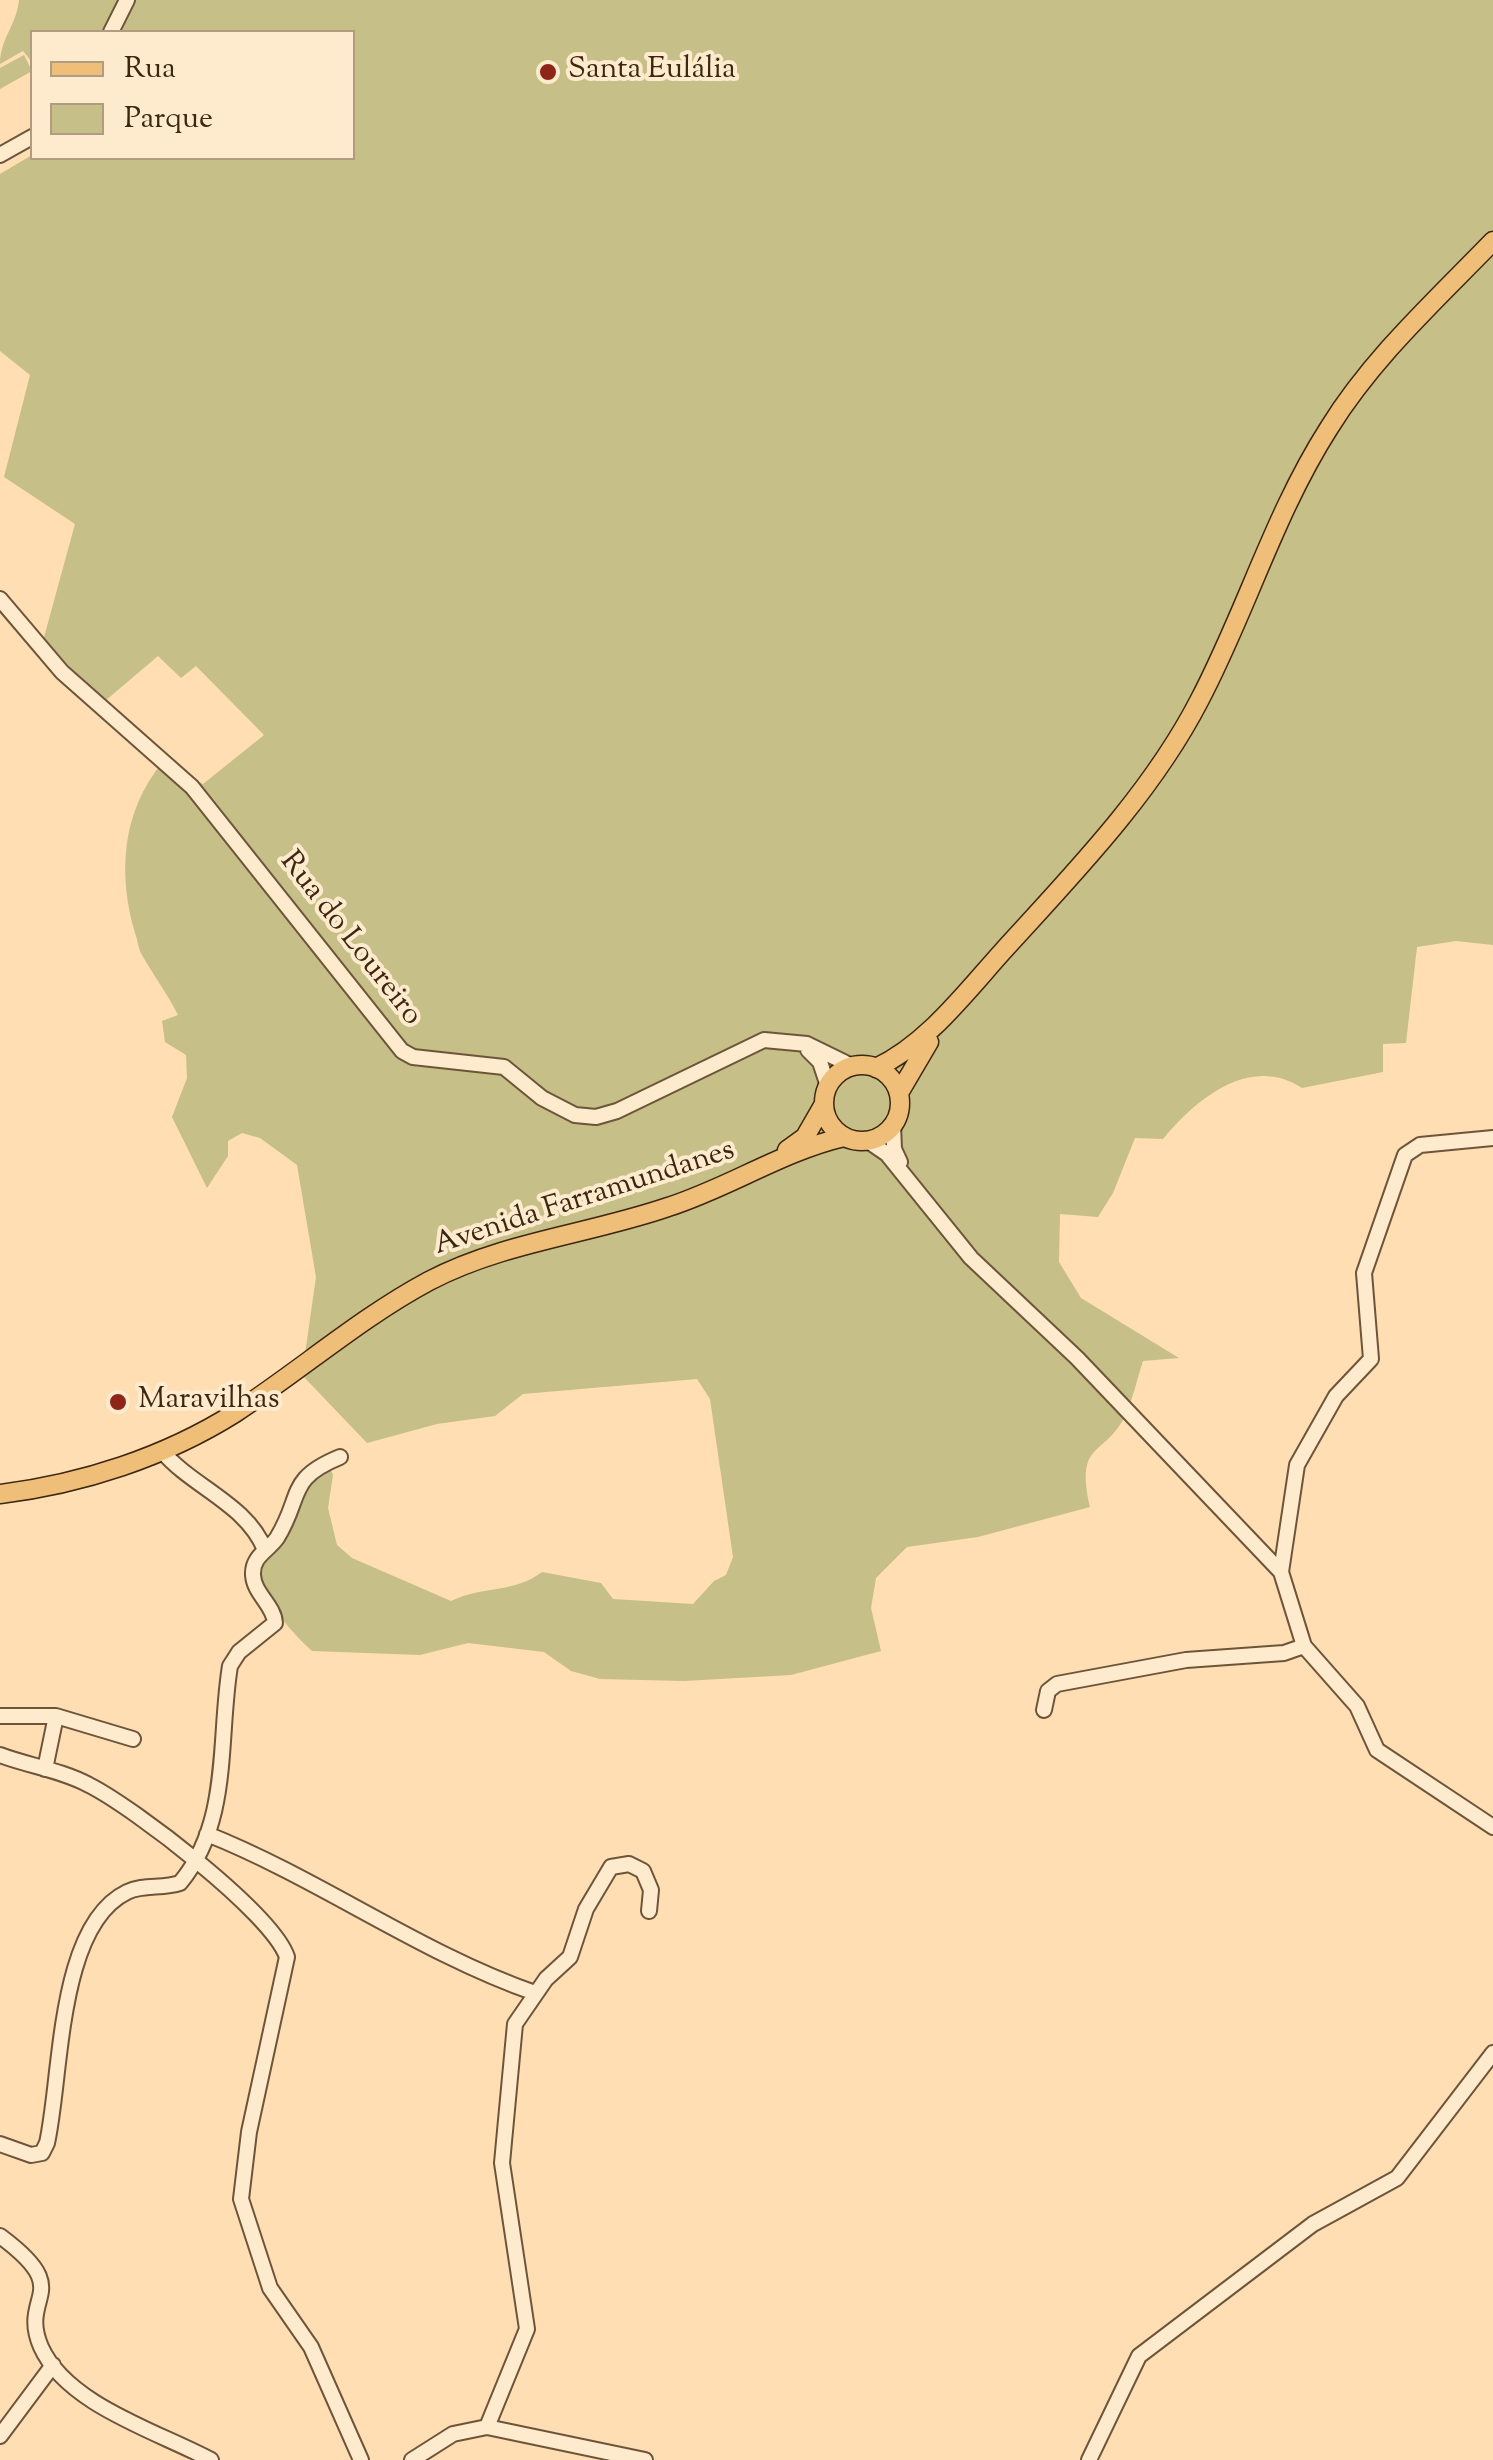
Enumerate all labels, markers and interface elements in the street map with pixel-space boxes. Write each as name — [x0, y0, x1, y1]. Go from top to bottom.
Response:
legend — [30, 30, 355, 160]
text: Rua — [124, 48, 176, 91]
place label: Santa Eulália — [568, 54, 736, 90]
marker: Santa Eulália — [537, 61, 559, 83]
text: Parque — [124, 98, 213, 141]
street label: Rua do Loureiro — [270, 846, 428, 1034]
street label: Avenida Farramundanes — [430, 1134, 740, 1266]
place label: Maravilhas — [138, 1384, 279, 1420]
marker: Maravilhas — [107, 1391, 129, 1413]

